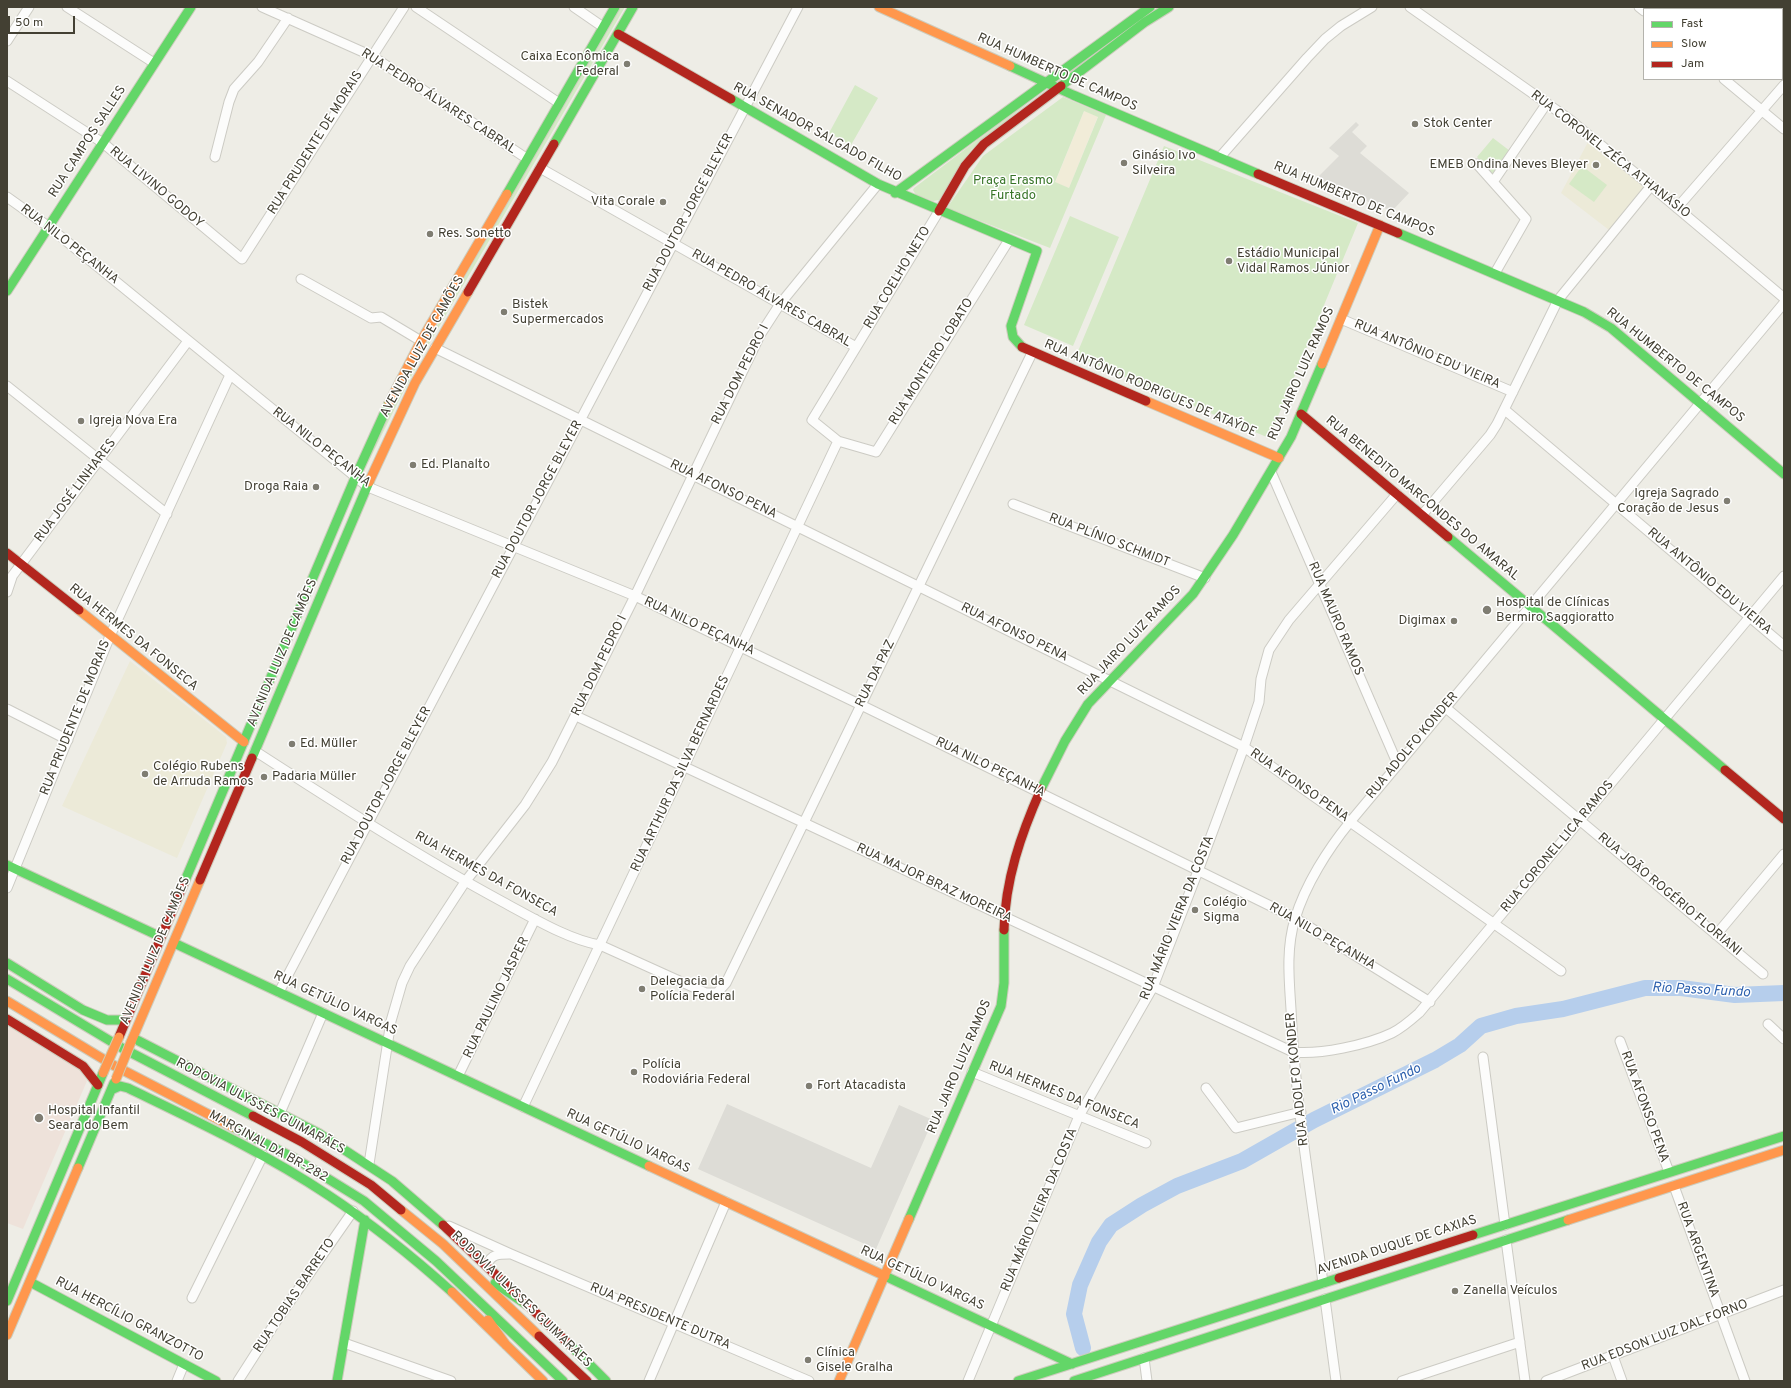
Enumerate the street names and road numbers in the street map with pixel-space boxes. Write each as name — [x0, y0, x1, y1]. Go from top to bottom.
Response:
street label: RUA HUMBERTO DE CAMPOS — [975, 31, 1139, 115]
street label: RUA PEDRO ÁLVARES CABRAL — [358, 46, 518, 158]
street label: RUA PRUDENTE DE MORAIS — [265, 68, 367, 218]
street label: RUA SENADOR SALGADO FILHO — [730, 80, 904, 186]
street label: RUA CAMPOS SALLES — [46, 83, 130, 201]
street label: RUA CORONEL ZÉCA ATHANÁSIO — [1527, 88, 1693, 222]
street label: RUA DOUTOR JORGE BLEYER — [641, 131, 737, 295]
street label: RUA LIVINO GODOY — [106, 144, 206, 232]
street label: RUA HUMBERTO DE CAMPOS — [1271, 159, 1437, 241]
street label: RUA NILO PEÇANHA — [17, 202, 121, 288]
street label: RUA COELHO NETO — [861, 224, 935, 332]
street label: RUA PEDRO ÁLVARES CABRAL — [688, 247, 854, 351]
street label: AVENIDA LUIZ DE CAMÕES — [378, 274, 468, 420]
street label: RUA MONTEIRO LOBATO — [887, 296, 977, 428]
street label: RUA JAIRO LUIZ RAMOS — [1266, 305, 1338, 443]
street label: RUA HUMBERTO DE CAMPOS — [1603, 305, 1747, 427]
street label: RUA ANTÔNIO EDU VIEIRA — [1351, 317, 1503, 393]
street label: RUA DOM PEDRO I — [709, 322, 773, 428]
street label: RUA ANTÔNIO RODRIGUES DE ATAÝDE — [1041, 337, 1259, 441]
street label: RUA NILO PEÇANHA — [269, 405, 373, 491]
street label: RUA BENEDITO MARCONDES DO AMARAL — [1322, 413, 1522, 585]
street label: RUA DOUTOR JORGE BLEYER — [490, 418, 586, 582]
street label: RUA JOSÉ LINHARES — [32, 436, 120, 546]
street label: RUA AFONSO PENA — [667, 457, 779, 523]
street label: RUA PLÍNIO SCHMIDT — [1046, 511, 1172, 571]
street label: RUA ANTÔNIO EDU VIEIRA — [1644, 525, 1774, 639]
street label: RUA MAURO RAMOS — [1304, 560, 1366, 678]
street label: AVENIDA LUIZ DE CAMÕES — [245, 577, 321, 729]
street label: RUA HERMES DA FONSECA — [65, 581, 201, 695]
street label: RUA JAIRO LUIZ RAMOS — [1075, 583, 1185, 699]
street label: RUA NILO PEÇANHA — [641, 594, 757, 660]
street label: RUA AFONSO PENA — [958, 600, 1070, 666]
street label: RUA DOM PEDRO I — [569, 613, 631, 719]
street label: RUA PRUDENTE DE MORAIS — [38, 638, 114, 798]
street label: RUA DA PAZ — [853, 638, 899, 710]
street label: RUA ARTHUR DA SILVA BERNARDES — [628, 673, 734, 875]
street label: RUA ADOLFO KONDER — [1364, 689, 1462, 803]
street label: RUA DOUTOR JORGE BLEYER — [339, 704, 435, 868]
street label: RUA NILO PEÇANHA — [932, 735, 1048, 801]
street label: RUA AFONSO PENA — [1246, 746, 1352, 826]
street label: RUA CORONEL LICA RAMOS — [1498, 778, 1618, 916]
street label: RUA HERMES DA FONSECA — [412, 829, 560, 921]
street label: RUA JOÃO ROGÉRIO FLORIANI — [1594, 830, 1744, 960]
street label: RUA MÁRIO VIEIRA DA COSTA — [1138, 833, 1218, 1003]
street label: RUA MAJOR BRAZ MOREIRA — [854, 841, 1014, 927]
street label: AVENIDA LUIZ DE CAMÕES — [118, 875, 194, 1027]
street label: RUA NILO PEÇANHA — [1266, 900, 1378, 974]
street label: RUA PAULINO JASPER — [461, 935, 533, 1061]
street label: RUA GETÚLIO VARGAS — [271, 968, 399, 1040]
street label: RUA JAIRO LUIZ RAMOS — [925, 998, 995, 1136]
street label: RUA ADOLFO KONDER — [1283, 1011, 1313, 1147]
street label: RUA AFONSO PENA — [1617, 1049, 1671, 1165]
street label: RODOVIA ULYSSES GUIMARÃES — [173, 1056, 347, 1158]
street label: RUA HERMES DA FONSECA — [986, 1059, 1142, 1133]
street label: RUA GETÚLIO VARGAS — [564, 1106, 692, 1178]
street label: MARGINAL DA BR-282 — [206, 1108, 330, 1186]
street label: RUA MÁRIO VIEIRA DA COSTA — [998, 1126, 1082, 1294]
street label: RUA ARGENTINA — [1672, 1200, 1722, 1300]
street label: AVENIDA DUQUE DE CAXIAS — [1315, 1213, 1479, 1279]
street label: RODOVIA ULYSSES GUIMARÃES — [447, 1229, 595, 1371]
street label: RUA TOBIAS BARRETO — [251, 1236, 339, 1356]
street label: RUA GETÚLIO VARGAS — [858, 1243, 986, 1315]
street label: RUA HERCÍLIO GRANZOTTO — [52, 1274, 206, 1366]
street label: RUA PRESIDENTE DUTRA — [587, 1280, 733, 1354]
street label: RUA EDSON LUIZ DAL FORNO — [1580, 1297, 1750, 1375]

